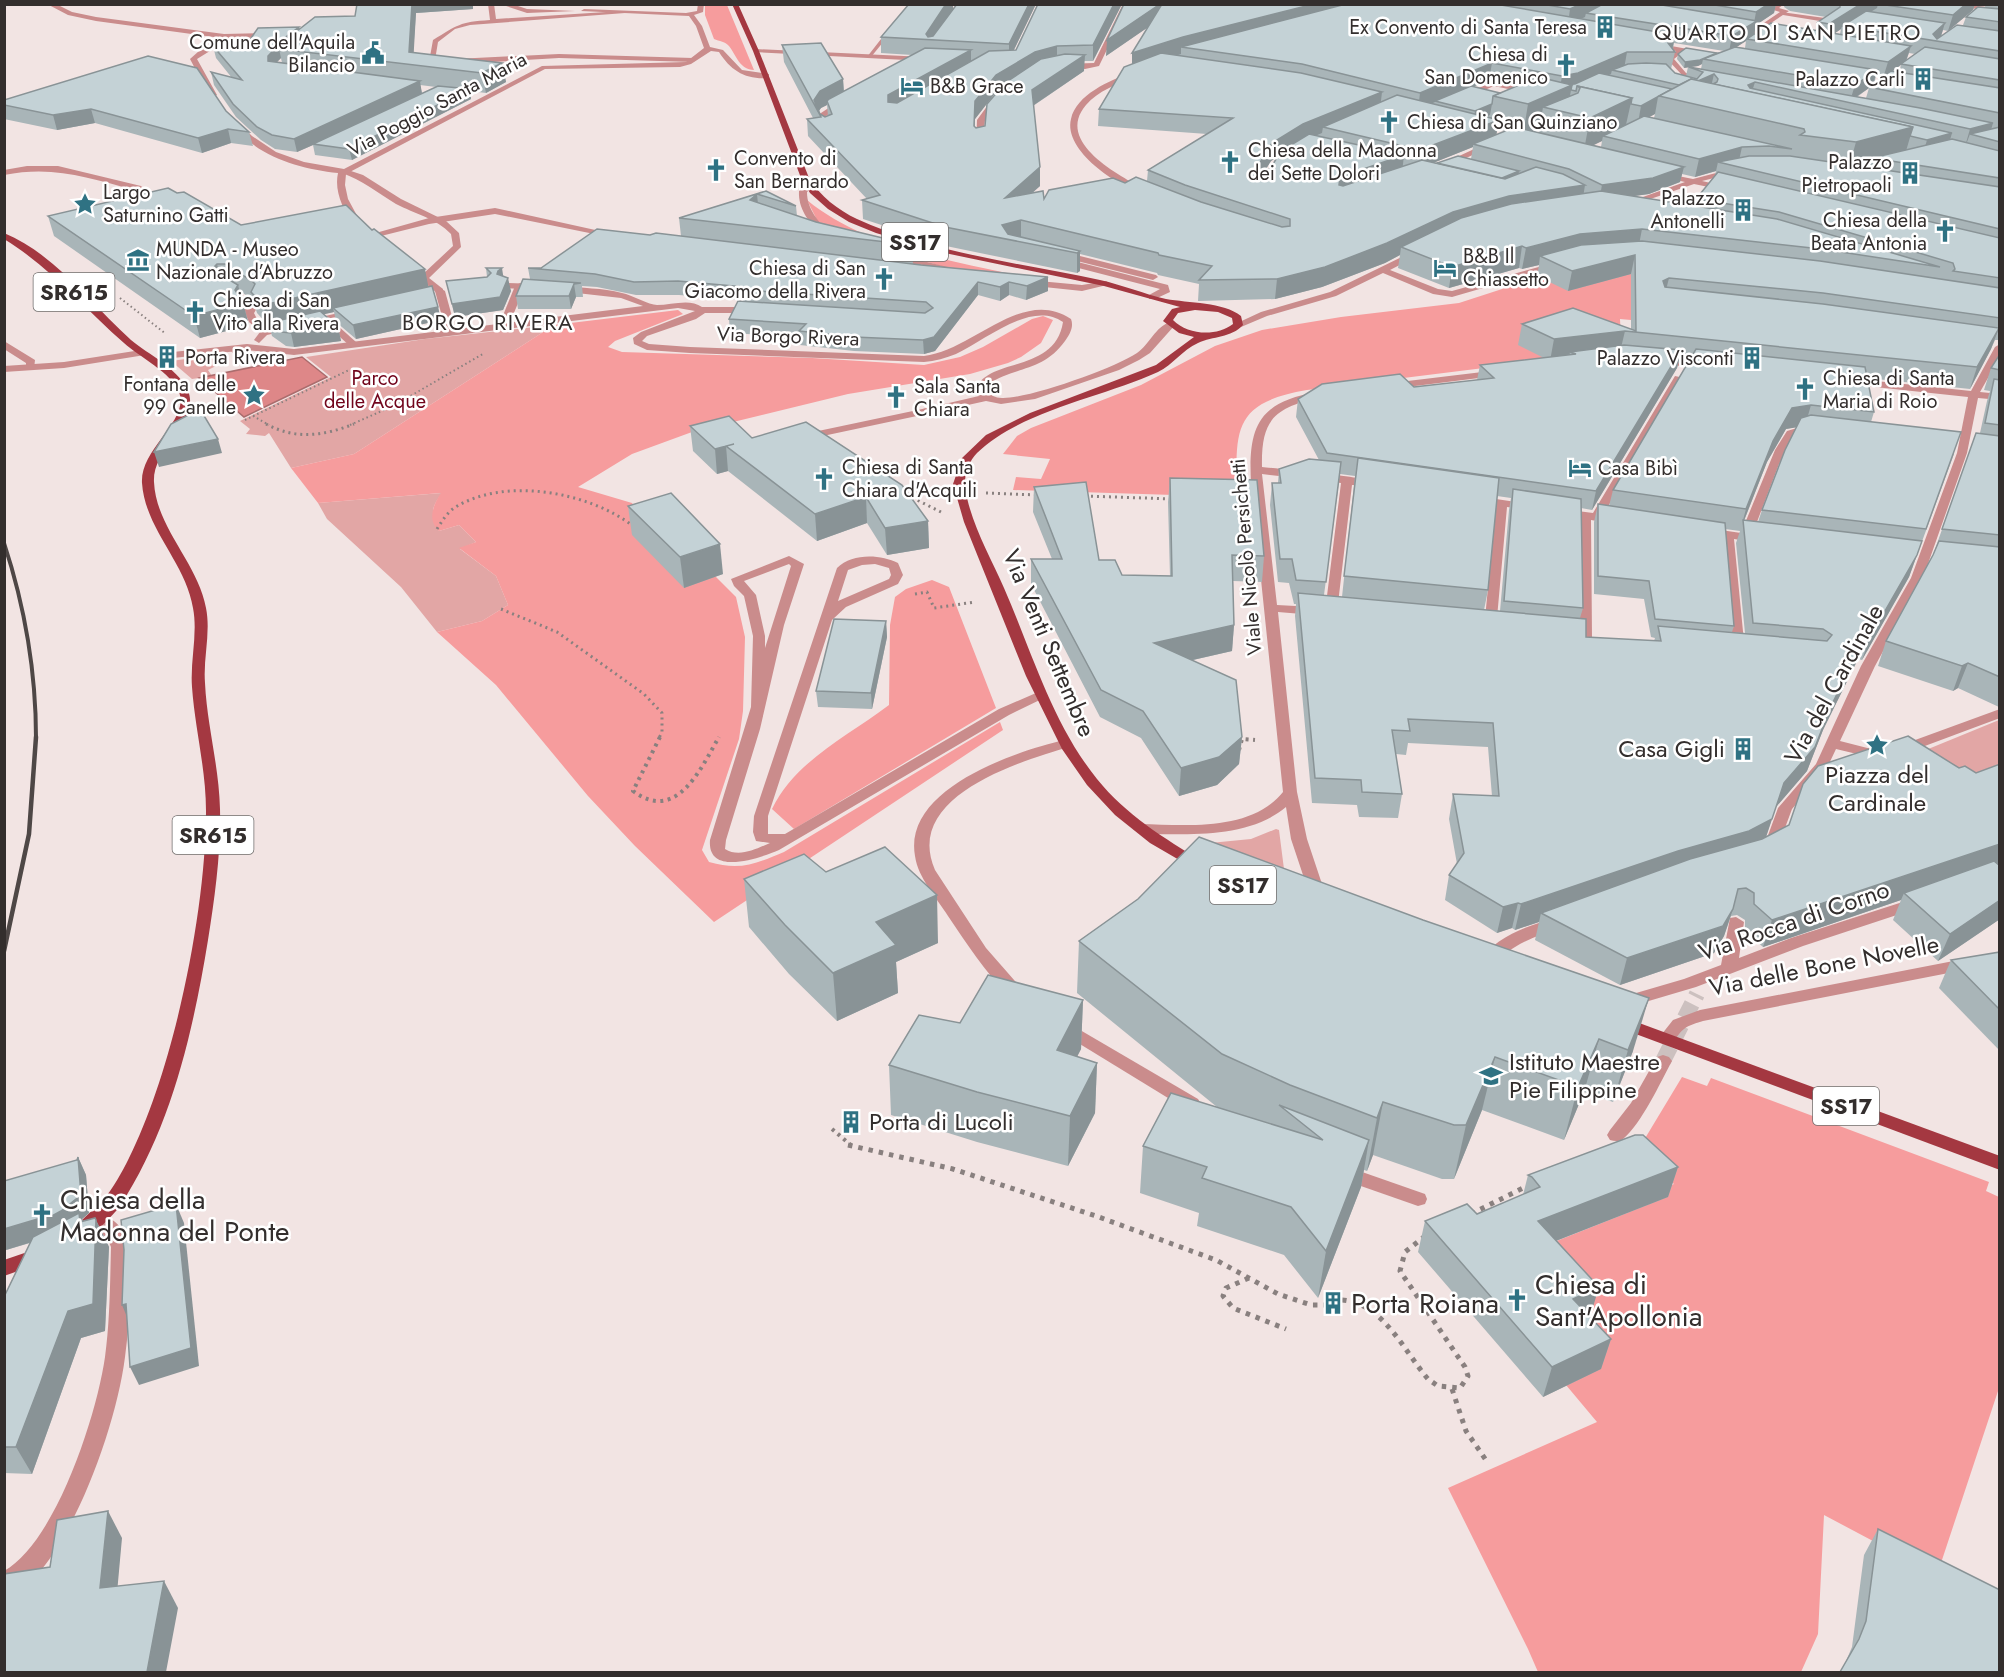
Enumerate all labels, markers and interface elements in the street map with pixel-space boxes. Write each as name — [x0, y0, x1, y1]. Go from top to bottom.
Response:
place label: Ex Convento di Santa Teresa — [1349, 13, 1587, 42]
building icon: Ex Convento di Santa Teresa — [1592, 14, 1618, 40]
district label: QUARTO DI SAN PIETRO — [1654, 16, 1922, 48]
place label: Comune dell'Aquila Bilancio — [189, 28, 355, 80]
public building icon: Comune dell'Aquila Bilancio — [360, 40, 386, 66]
place label: Chiesa di San Domenico — [1424, 40, 1548, 92]
street label: Via Poggio Santa Maria — [342, 45, 532, 164]
church icon: Chiesa di San Domenico — [1553, 52, 1579, 78]
place label: Palazzo Carli — [1795, 65, 1905, 94]
building icon: Palazzo Carli — [1910, 66, 1936, 92]
place label: B&B Grace — [930, 72, 1024, 101]
hotel icon: B&B Grace — [899, 73, 925, 99]
place label: Chiesa di San Quinziano — [1407, 108, 1618, 137]
church icon: Chiesa di San Quinziano — [1376, 109, 1402, 135]
place label: Chiesa della Madonna dei Sette Dolori — [1248, 136, 1437, 188]
place label: Convento di San Bernardo — [734, 144, 849, 196]
place label: Palazzo Pietropaoli — [1802, 148, 1892, 200]
church icon: Chiesa della Madonna dei Sette Dolori — [1217, 149, 1243, 175]
church icon: Convento di San Bernardo — [703, 157, 729, 183]
building icon: Palazzo Pietropaoli — [1897, 160, 1923, 186]
place label: Largo Saturnino Gatti — [103, 178, 229, 230]
place label: Palazzo Antonelli — [1650, 184, 1725, 236]
place icon: Largo Saturnino Gatti — [72, 191, 98, 217]
building icon: Palazzo Antonelli — [1730, 197, 1756, 223]
place label: Chiesa della Beata Antonia — [1811, 206, 1927, 258]
church icon: Chiesa della Beata Antonia — [1932, 218, 1958, 244]
road number: SS17 — [882, 223, 948, 261]
place label: MUNDA - Museo Nazionale d’Abruzzo — [156, 235, 333, 287]
place label: B&B Il Chiassetto — [1463, 242, 1549, 294]
museum icon: MUNDA - Museo Nazionale d’Abruzzo — [125, 247, 151, 273]
place label: Chiesa di San Giacomo della Rivera — [684, 254, 866, 306]
hotel icon: B&B Il Chiassetto — [1432, 255, 1458, 281]
church icon: Chiesa di San Giacomo della Rivera — [871, 266, 897, 292]
road number: SR615 — [34, 273, 115, 311]
place label: Chiesa di San Vito alla Rivera — [213, 286, 339, 338]
church icon: Chiesa di San Vito alla Rivera — [182, 299, 208, 325]
district label: BORGO RIVERA — [402, 306, 574, 338]
street label: Via Borgo Rivera — [716, 320, 860, 353]
place label: Porta Rivera — [185, 343, 285, 372]
building icon: Porta Rivera — [154, 344, 180, 370]
place label: Palazzo Visconti — [1597, 344, 1734, 373]
building icon: Palazzo Visconti — [1739, 345, 1765, 371]
park label: Parco delle Acque — [324, 364, 426, 416]
place label: Chiesa di Santa Maria di Roio — [1823, 364, 1954, 416]
place label: Fontana delle 99 Canelle — [123, 370, 236, 422]
place label: Sala Santa Chiara — [914, 372, 1000, 424]
church icon: Chiesa di Santa Maria di Roio — [1792, 376, 1818, 402]
place icon: Fontana delle 99 Canelle — [241, 382, 267, 408]
church icon: Sala Santa Chiara — [883, 384, 909, 410]
place label: Chiesa di Santa Chiara d'Acquili — [842, 453, 977, 505]
place label: Casa Bibì — [1598, 454, 1678, 483]
hotel icon: Casa Bibì — [1567, 455, 1593, 481]
street label: Viale Nicolò Persichetti — [1223, 457, 1270, 657]
church icon: Chiesa di Santa Chiara d'Acquili — [811, 466, 837, 492]
street label: Via Venti Settembre — [994, 543, 1105, 742]
street label: Via del Cardinale — [1775, 598, 1892, 770]
place label: Casa Gigli — [1618, 731, 1725, 766]
place icon: Piazza del Cardinale — [1864, 732, 1890, 758]
building icon: Casa Gigli — [1730, 736, 1756, 762]
place label: Piazza del Cardinale — [1825, 757, 1929, 820]
road number: SR615 — [172, 816, 254, 854]
road number: SS17 — [1210, 866, 1276, 904]
street label: Via Rocca di Corno — [1694, 871, 1894, 970]
street label: Via delle Bone Novelle — [1706, 926, 1942, 1005]
place label: Istituto Maestre Pie Filippine — [1509, 1044, 1660, 1107]
school or university icon: Istituto Maestre Pie Filippine — [1478, 1063, 1504, 1089]
road number: SS17 — [1813, 1087, 1879, 1125]
place label: Porta di Lucoli — [869, 1104, 1014, 1139]
building icon: Porta di Lucoli — [838, 1109, 864, 1135]
place label: Chiesa della Madonna del Ponte — [60, 1179, 290, 1252]
church icon: Chiesa della Madonna del Ponte — [29, 1202, 55, 1228]
place label: Chiesa di Sant'Apollonia — [1535, 1264, 1702, 1337]
place label: Porta Roiana — [1351, 1283, 1499, 1324]
church icon: Chiesa di Sant'Apollonia — [1504, 1287, 1530, 1313]
building icon: Porta Roiana — [1320, 1290, 1346, 1316]

